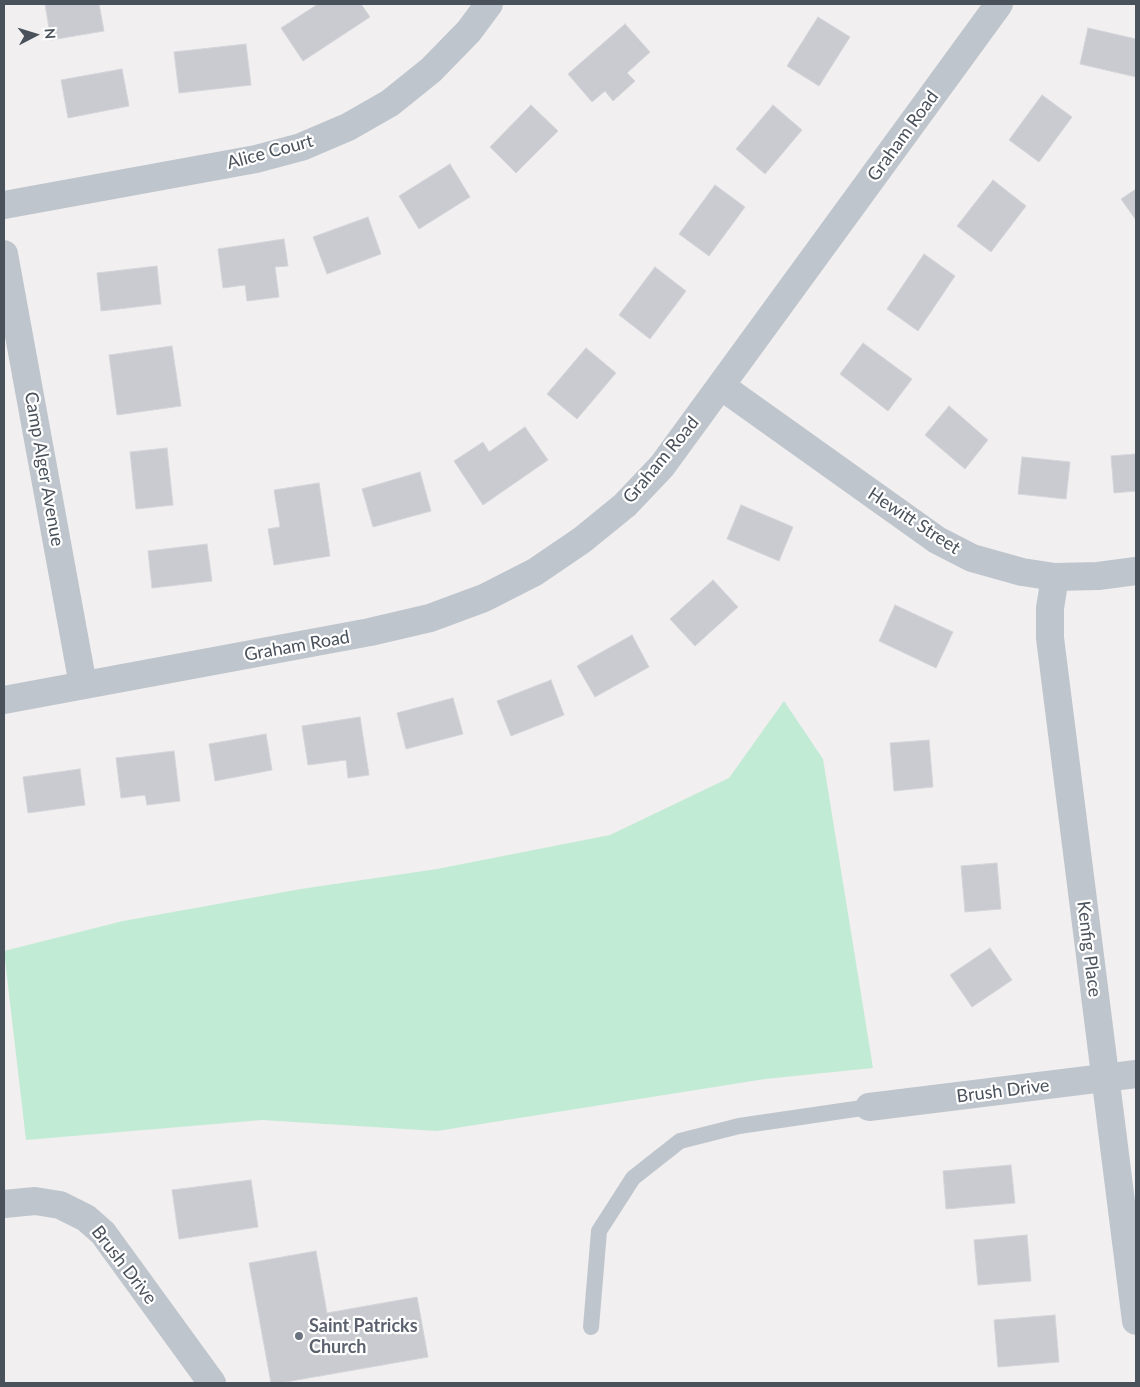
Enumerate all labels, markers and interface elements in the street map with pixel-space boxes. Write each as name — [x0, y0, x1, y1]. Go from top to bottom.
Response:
north arrow — [10, 10, 60, 60]
text: N — [42, 28, 59, 40]
street label: Graham Road — [863, 86, 943, 186]
street label: Alice Court — [225, 130, 315, 174]
street label: Camp Alger Avenue — [20, 390, 68, 548]
street label: Graham Road — [618, 412, 704, 508]
street label: Hewitt Street — [864, 483, 964, 559]
street label: Graham Road — [243, 626, 351, 666]
street label: Kenfig Place — [1072, 900, 1106, 998]
street label: Brush Drive — [955, 1075, 1051, 1107]
street label: Brush Drive — [87, 1222, 161, 1308]
place label: Saint Patricks Church — [309, 1315, 418, 1358]
marker: Saint Patricks Church — [293, 1330, 305, 1342]

